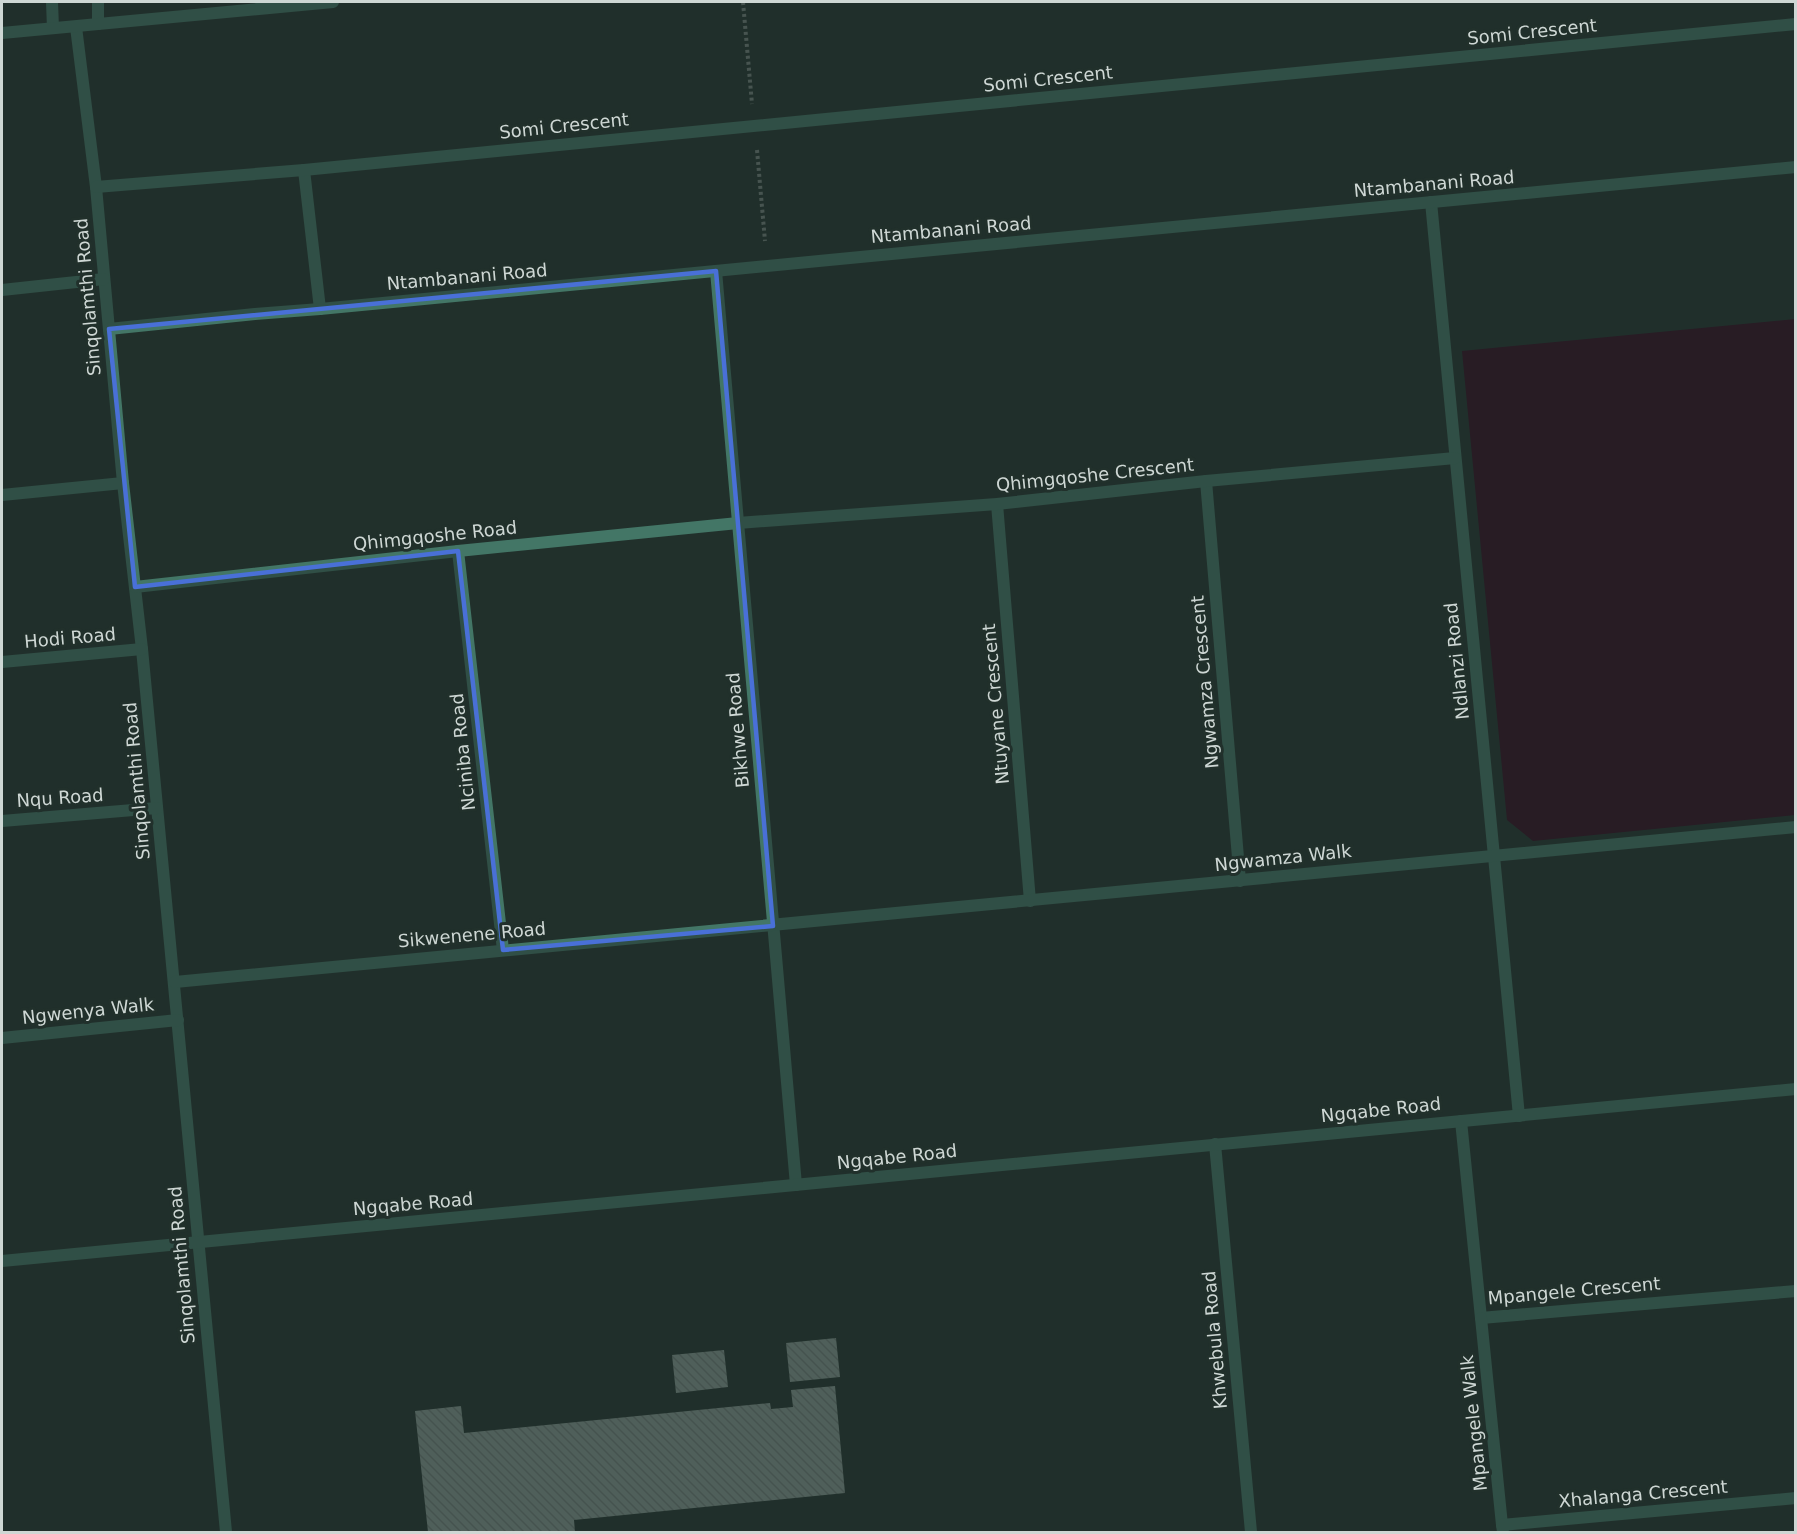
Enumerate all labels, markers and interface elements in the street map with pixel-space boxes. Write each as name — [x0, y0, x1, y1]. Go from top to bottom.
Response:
street label: Somi Crescent — [1466, 14, 1598, 49]
street label: Somi Crescent — [982, 61, 1114, 96]
street label: Somi Crescent — [498, 108, 630, 143]
street label: Ntambanani Road — [1353, 166, 1515, 201]
street label: Ntambanani Road — [870, 212, 1032, 247]
street label: Sinqolamthi Road — [70, 217, 105, 377]
street label: Ntambanani Road — [386, 259, 548, 294]
street label: Qhimgqoshe Crescent — [995, 454, 1195, 495]
street label: Qhimgqoshe Road — [352, 516, 518, 555]
street label: Ngwamza Crescent — [1186, 595, 1223, 770]
street label: Ndlanzi Road — [1440, 601, 1473, 721]
street label: Hodi Road — [23, 623, 117, 652]
street label: Ntuyane Crescent — [978, 623, 1013, 785]
street label: Bikhwe Road — [722, 671, 753, 789]
street label: Nciniba Road — [446, 692, 479, 812]
street label: Sinqolamthi Road — [119, 701, 154, 861]
street label: Nqu Road — [16, 784, 104, 811]
street label: Ngwamza Walk — [1213, 840, 1353, 875]
street label: Sikwenene Road — [397, 918, 547, 951]
street label: Ngwenya Walk — [21, 993, 156, 1028]
street label: Ngqabe Road — [1320, 1093, 1442, 1126]
street label: Ngqabe Road — [836, 1140, 958, 1173]
street label: Sinqolamthi Road — [164, 1185, 199, 1345]
street label: Ngqabe Road — [352, 1188, 474, 1219]
street label: Khwebula Road — [1198, 1270, 1231, 1410]
street label: Mpangele Crescent — [1487, 1272, 1661, 1309]
street label: Mpangele Walk — [1456, 1353, 1491, 1492]
street label: Xhalanga Crescent — [1557, 1476, 1728, 1511]

